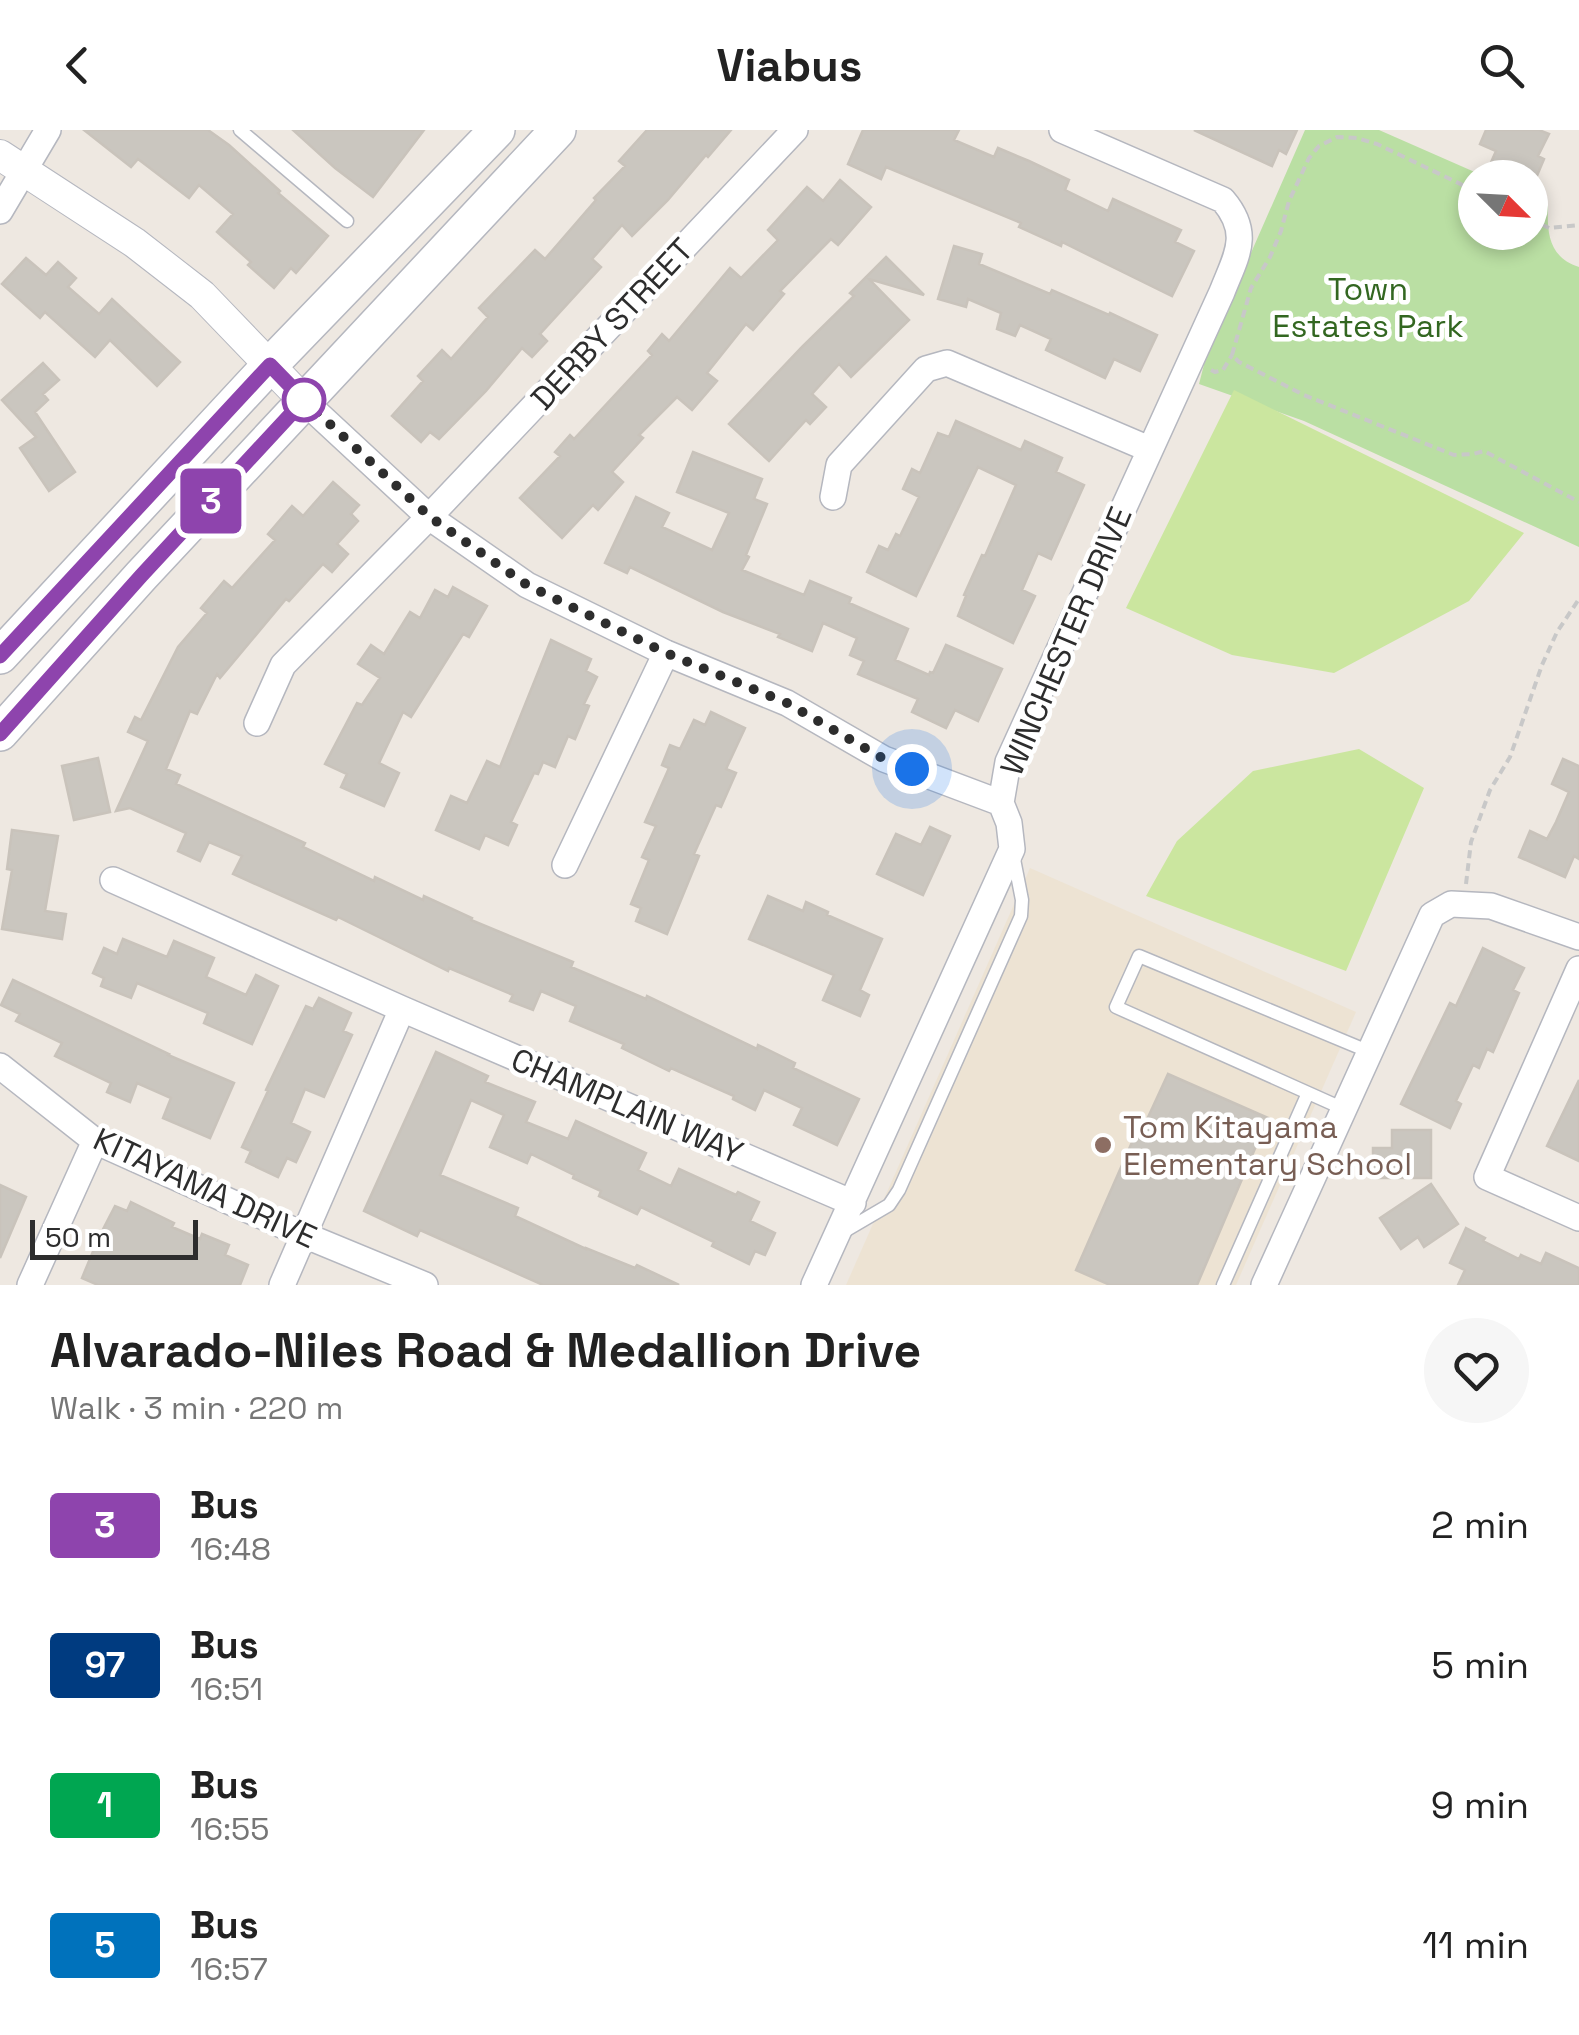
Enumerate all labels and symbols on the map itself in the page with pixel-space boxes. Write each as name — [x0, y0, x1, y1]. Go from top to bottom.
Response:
north arrow — [1458, 160, 1548, 250]
street label: DERBY STREET — [522, 230, 702, 418]
park label: Town Estates Park — [1272, 269, 1464, 346]
unlabelled marker — [283, 379, 325, 421]
line badge: 3 — [178, 468, 244, 534]
street label: WINCHESTER DRIVE — [991, 501, 1141, 781]
your location — [887, 744, 937, 794]
street label: CHAMPLAIN WAY — [505, 1039, 749, 1173]
place label: Tom Kitayama Elementary School — [1123, 1107, 1412, 1184]
street label: KITAYAMA DRIVE — [87, 1119, 323, 1257]
marker: Tom Kitayama Elementary School — [1092, 1134, 1114, 1156]
scale bar — [30, 1215, 198, 1260]

